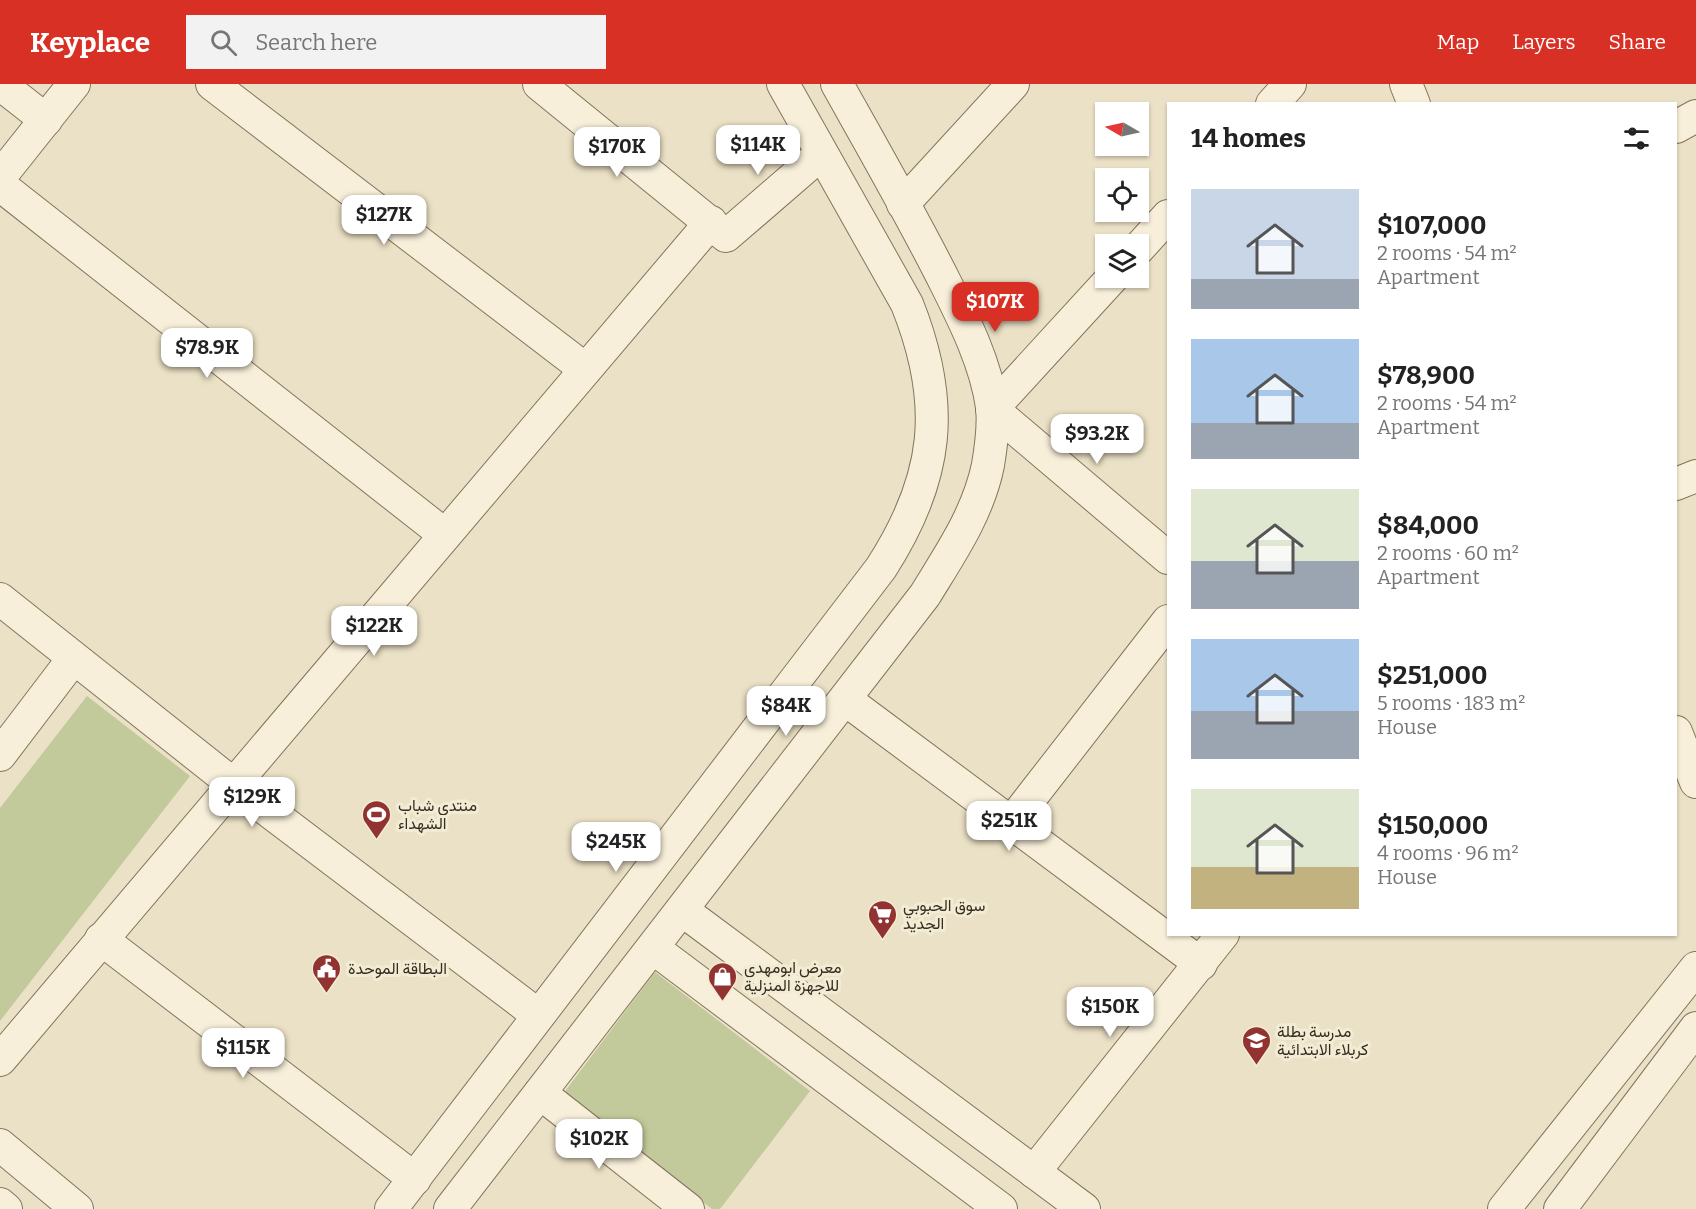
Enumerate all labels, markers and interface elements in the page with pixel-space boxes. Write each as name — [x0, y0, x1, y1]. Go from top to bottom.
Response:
search box — [186, 15, 606, 69]
text: Keyplace — [30, 26, 150, 59]
icon: search — [207, 26, 240, 59]
text: Search here — [255, 29, 377, 56]
text: Map — [1437, 29, 1479, 55]
text: Layers — [1512, 29, 1576, 55]
text: Share — [1609, 29, 1666, 55]
north arrow — [1095, 102, 1149, 156]
map controls — [1095, 102, 1149, 288]
icon: filters — [1620, 122, 1653, 155]
text: 14 homes — [1191, 123, 1306, 154]
pin: $114K — [716, 125, 800, 176]
pin: $170K — [575, 127, 659, 178]
text: $114K — [730, 132, 786, 156]
text: $170K — [588, 134, 646, 158]
button: locate — [1095, 168, 1149, 222]
pin: $127K — [342, 195, 426, 246]
text: $127K — [356, 202, 412, 226]
text: $107,000 — [1377, 210, 1487, 241]
icon: home — [1239, 213, 1311, 285]
button: layers — [1095, 234, 1149, 288]
text: 2 rooms · 54 m² — [1377, 241, 1517, 265]
text: Apartment — [1377, 265, 1480, 289]
pin: $107K — [953, 282, 1037, 333]
text: $107K — [966, 289, 1024, 313]
pin: $78.9K — [158, 328, 256, 379]
text: $78.9K — [175, 335, 239, 359]
text: $78,900 — [1377, 360, 1475, 391]
icon: home — [1239, 363, 1311, 435]
text: 2 rooms · 54 m² — [1377, 391, 1517, 415]
pin: $93.2K — [1048, 414, 1146, 465]
text: Apartment — [1377, 415, 1480, 439]
text: $93.2K — [1065, 421, 1129, 445]
text: $84,000 — [1377, 510, 1479, 541]
icon: home — [1239, 513, 1311, 585]
text: 2 rooms · 60 m² — [1377, 541, 1519, 565]
text: Apartment — [1377, 565, 1480, 589]
pin: $122K — [332, 606, 416, 657]
text: $122K — [345, 613, 403, 637]
text: $251,000 — [1377, 660, 1487, 691]
icon: home — [1239, 663, 1311, 735]
pin: $84K — [750, 686, 822, 737]
text: 5 rooms · 183 m² — [1377, 691, 1525, 715]
text: $84K — [761, 693, 811, 717]
text: House — [1377, 715, 1437, 739]
pin: $129K — [210, 777, 294, 828]
text: $129K — [223, 784, 281, 808]
place label: منتدى شباب الشهداء — [398, 796, 477, 834]
sports icon: منتدى شباب الشهداء — [361, 798, 393, 840]
pin: $251K — [967, 801, 1051, 852]
text: $251K — [980, 808, 1038, 832]
text: $150,000 — [1377, 810, 1488, 841]
icon: home — [1239, 813, 1311, 885]
pin: $245K — [574, 822, 658, 873]
text: $245K — [586, 829, 646, 853]
text: 4 rooms · 96 m² — [1377, 841, 1519, 865]
text: House — [1377, 865, 1437, 889]
place label: سوق الحبوبي الجديد — [903, 896, 986, 933]
supermarket icon: سوق الحبوبي الجديد — [866, 898, 898, 940]
public building icon: البطاقة الموحدة — [311, 952, 343, 994]
place label: معرض ابومهدي للاجهزة المنزلية — [744, 958, 842, 996]
place label: البطاقة الموحدة — [348, 959, 447, 979]
shop icon: معرض ابومهدي للاجهزة المنزلية — [707, 960, 739, 1002]
pin: $150K — [1068, 987, 1152, 1038]
text: $150K — [1081, 994, 1139, 1018]
place label: مدرسة بطلة كربلاء الابتدائية — [1277, 1022, 1368, 1060]
school or university icon: مدرسة بطلة كربلاء الابتدائية — [1240, 1024, 1272, 1066]
pin: $115K — [201, 1028, 285, 1079]
text: $115K — [216, 1035, 270, 1059]
pin: $102K — [557, 1119, 641, 1170]
text: $102K — [570, 1126, 629, 1150]

